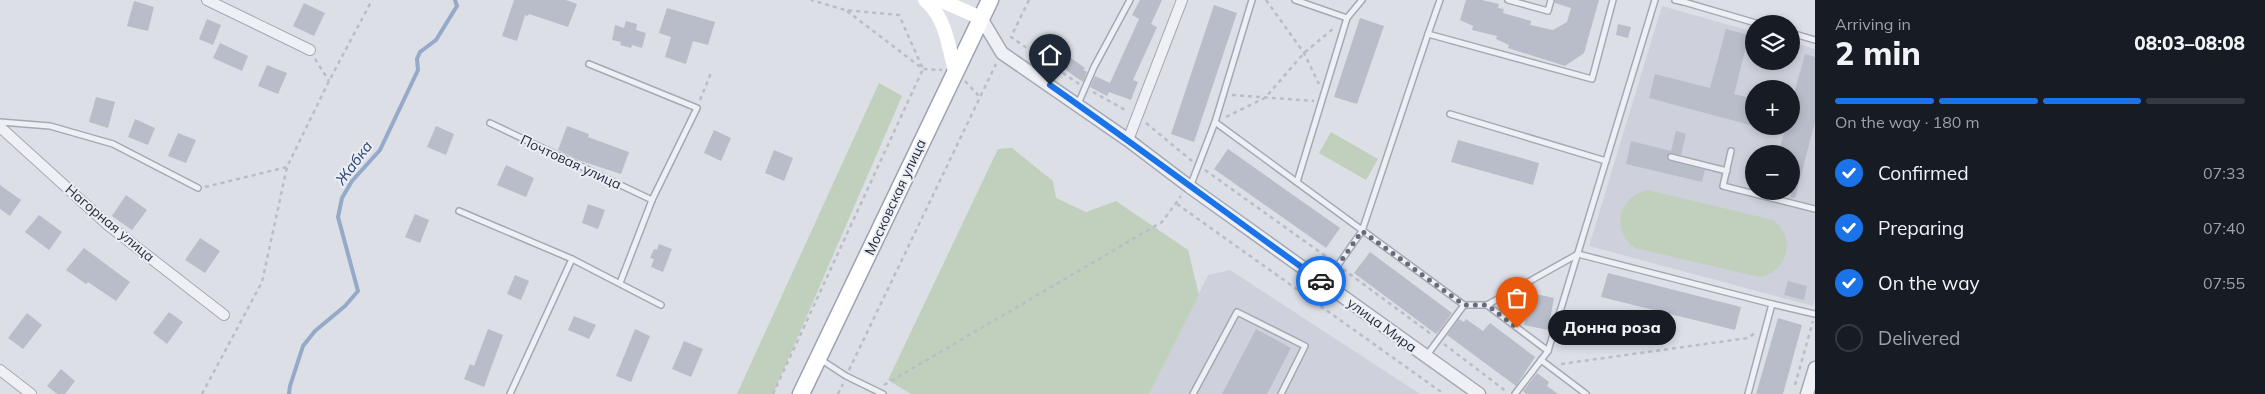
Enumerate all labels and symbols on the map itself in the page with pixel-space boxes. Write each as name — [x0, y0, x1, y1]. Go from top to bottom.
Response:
pin — [1029, 34, 1071, 85]
street label: Почтовая улица — [517, 131, 625, 193]
street label: Московская улица — [860, 136, 930, 258]
water label: Жабка — [330, 137, 376, 189]
street label: Нагорная улица — [62, 180, 158, 266]
courier — [1296, 256, 1346, 306]
pin — [1496, 277, 1538, 328]
street label: улица Мира — [1344, 294, 1420, 356]
callout: Донна роза — [1547, 310, 1674, 346]

